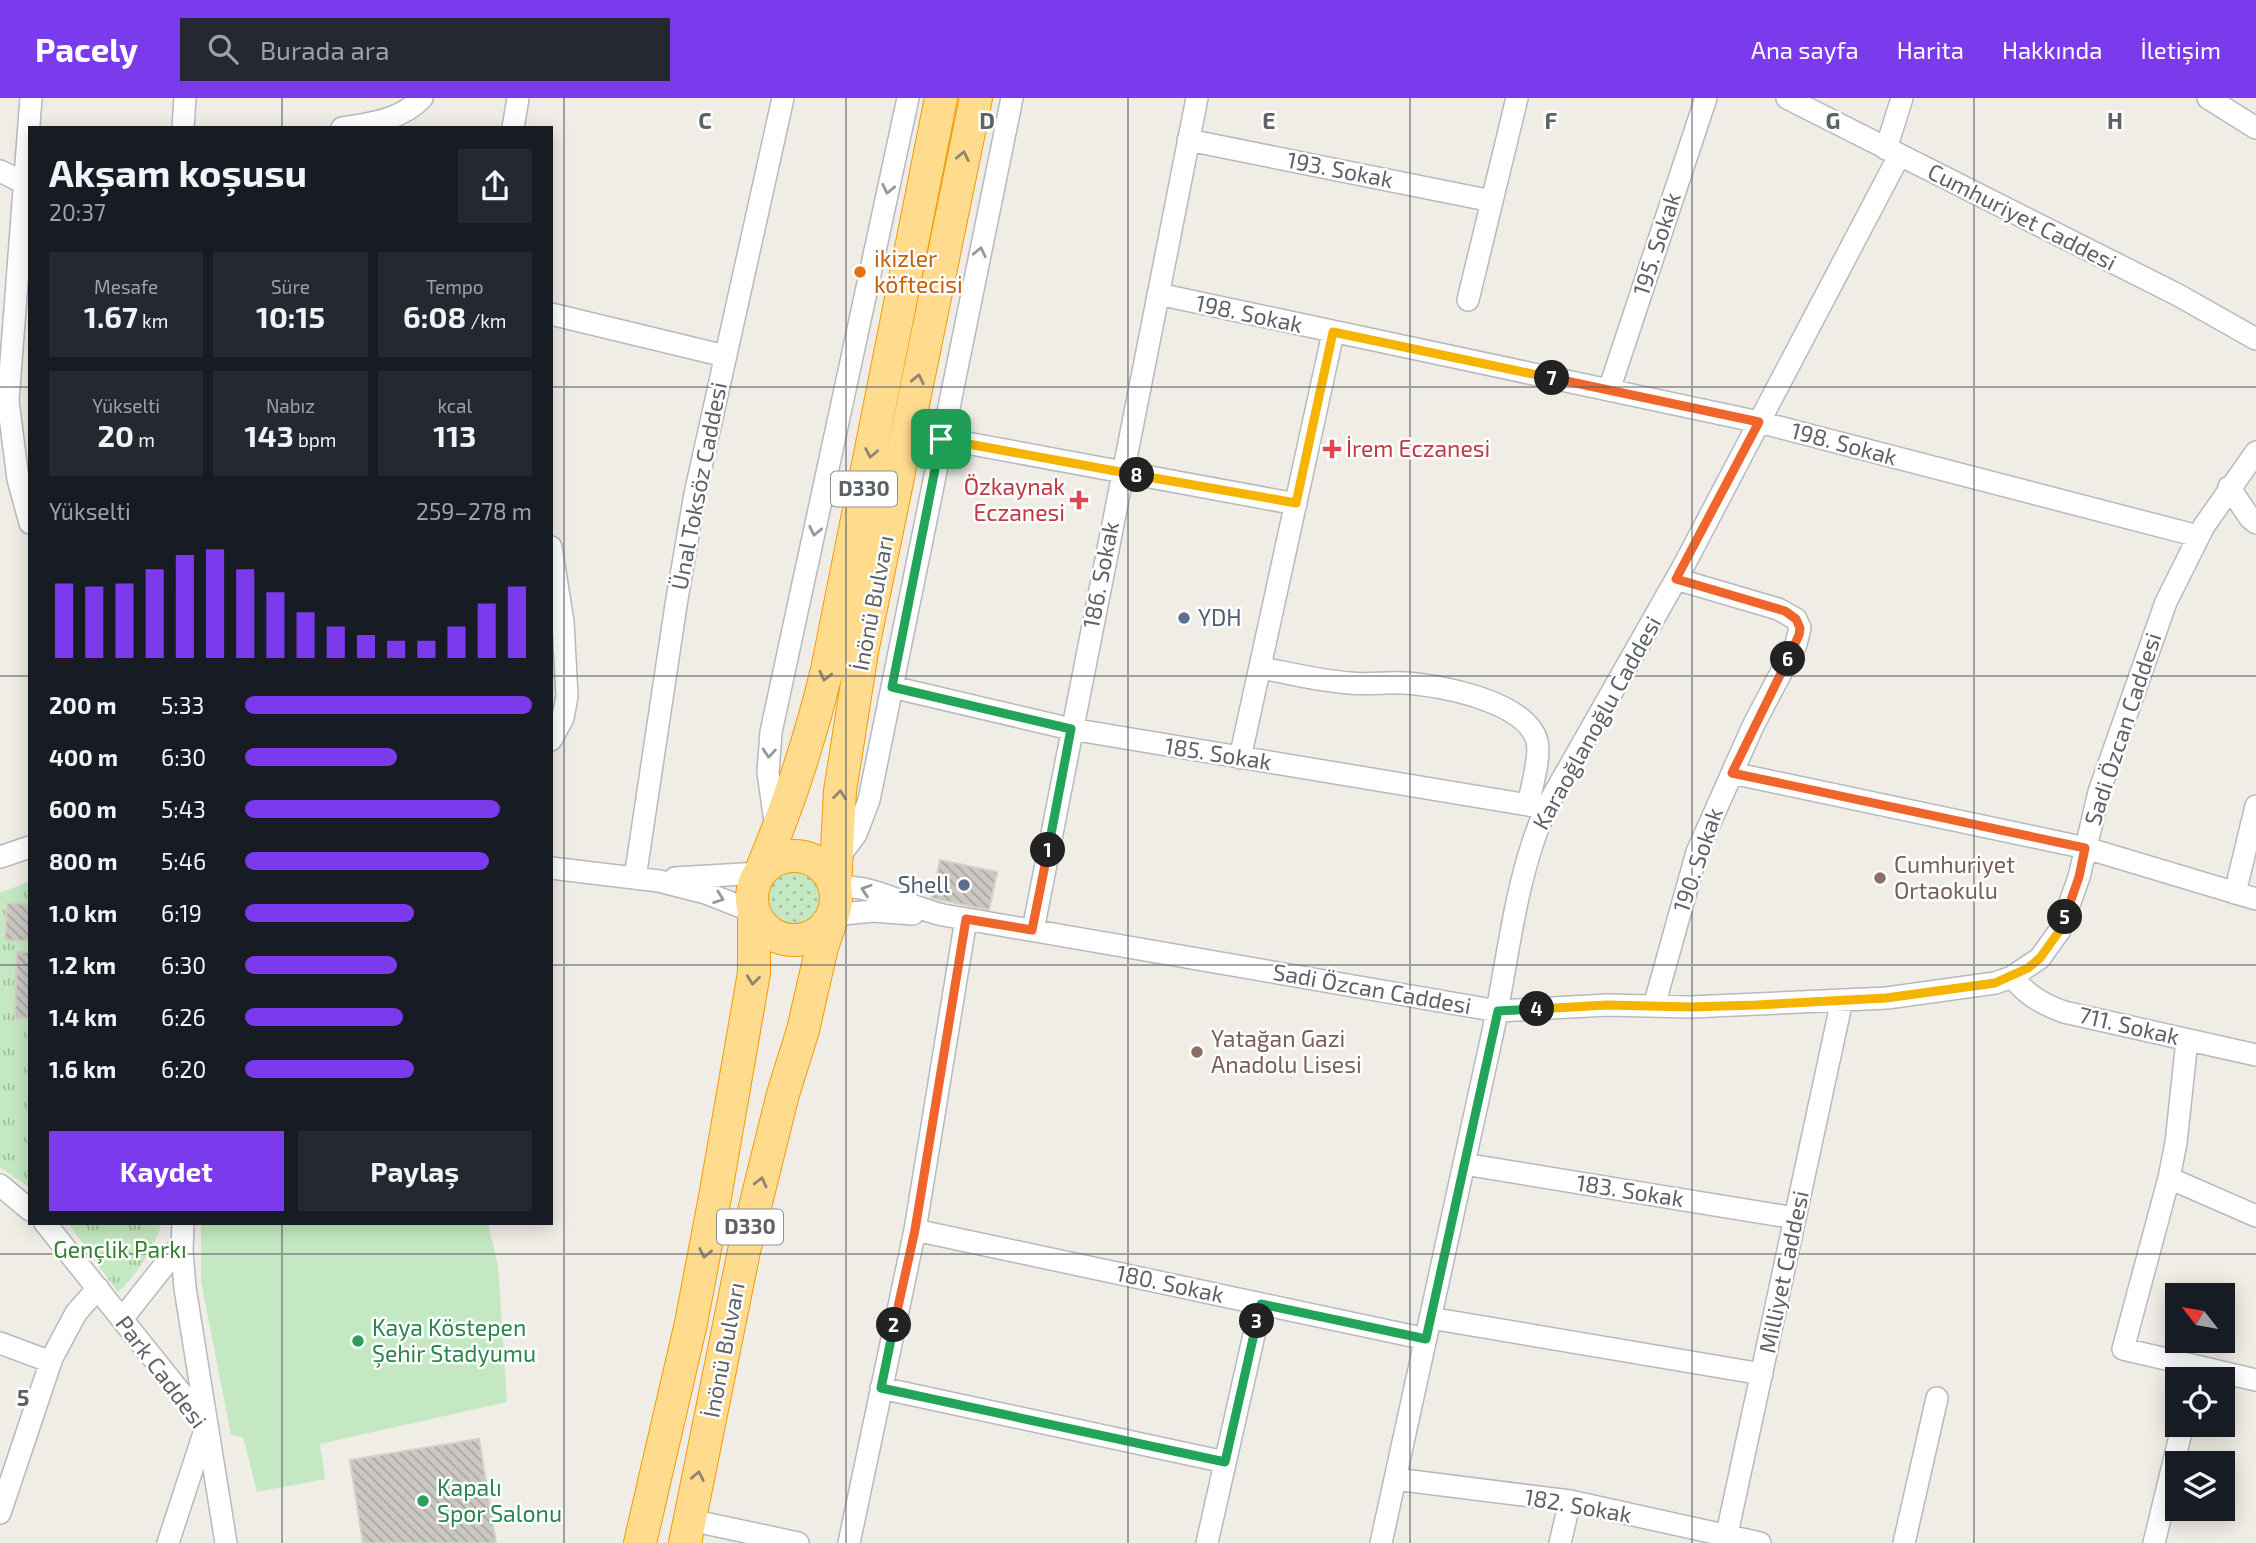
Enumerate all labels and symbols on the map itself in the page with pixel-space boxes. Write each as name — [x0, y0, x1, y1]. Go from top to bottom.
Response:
text: C — [698, 106, 712, 134]
text: D — [979, 106, 995, 134]
text: E — [1262, 106, 1276, 134]
text: F — [1545, 106, 1558, 134]
text: G — [1826, 106, 1840, 134]
text: H — [2107, 106, 2123, 134]
street label: 193. Sokak — [1285, 145, 1396, 193]
one-way arrow — [955, 150, 970, 162]
street label: Cumhuriyet Caddesi — [1923, 156, 2121, 276]
one-way arrow — [882, 182, 897, 194]
street label: 195. Sokak — [1626, 188, 1686, 299]
place label: ikizler köftecisi — [874, 244, 963, 298]
one-way arrow — [972, 246, 987, 258]
marker: ikizler köftecisi — [852, 264, 868, 280]
street label: 198. Sokak — [1193, 288, 1306, 338]
pin: 7 — [1534, 360, 1570, 396]
one-way arrow — [909, 373, 924, 385]
street label: Ünal Toksöz Caddesi — [664, 379, 732, 592]
pin — [911, 409, 971, 469]
street label: 198. Sokak — [1788, 415, 1901, 471]
place label: İrem Eczanesi — [1346, 434, 1490, 462]
marker: İrem Eczanesi — [1324, 441, 1340, 457]
one-way arrow — [865, 447, 880, 459]
pin: 8 — [1120, 458, 1154, 492]
road number: D330 — [831, 472, 897, 506]
place label: Özkaynak Eczanesi — [964, 472, 1065, 526]
marker: Özkaynak Eczanesi — [1071, 492, 1087, 508]
street label: 186. Sokak — [1076, 519, 1124, 631]
one-way arrow — [808, 525, 823, 537]
street label: İnönü Bulvarı — [845, 533, 899, 673]
place label: YDH — [1198, 603, 1242, 631]
marker: YDH — [1176, 610, 1192, 626]
street label: Karaoğlanoğlu Caddesi — [1526, 611, 1666, 834]
street label: Sadi Özcan Caddesi — [2078, 629, 2166, 829]
pin: 6 — [1770, 642, 1806, 676]
one-way arrow — [819, 670, 833, 682]
street label: 185. Sokak — [1163, 731, 1274, 775]
one-way arrow — [762, 748, 777, 759]
one-way arrow — [832, 789, 847, 800]
street label: 190. Sokak — [1666, 804, 1728, 916]
pin: 1 — [1030, 832, 1066, 868]
place label: Cumhuriyet Ortaokulu — [1894, 850, 2015, 904]
place label: Shell — [898, 870, 950, 898]
marker: Cumhuriyet Ortaokulu — [1872, 870, 1888, 886]
marker: Shell — [956, 877, 972, 893]
one-way arrow — [861, 883, 873, 898]
one-way arrow — [712, 890, 725, 904]
pin: 5 — [2048, 900, 2082, 934]
street label: Sadi Özcan Caddesi — [1271, 957, 1474, 1019]
one-way arrow — [745, 974, 760, 986]
pin: 4 — [1520, 992, 1554, 1026]
street label: 711. Sokak — [2076, 1000, 2183, 1050]
place label: Yatağan Gazi Anadolu Lisesi — [1211, 1024, 1362, 1078]
marker: Yatağan Gazi Anadolu Lisesi — [1189, 1044, 1205, 1060]
street label: 183. Sokak — [1574, 1168, 1686, 1212]
one-way arrow — [753, 1176, 767, 1188]
street label: Milliyet Caddesi — [1752, 1188, 1814, 1356]
road number: D330 — [717, 1210, 783, 1244]
park label: Gençlik Parkı — [53, 1235, 187, 1264]
one-way arrow — [698, 1247, 713, 1259]
street label: 180. Sokak — [1114, 1258, 1227, 1308]
street label: İnönü Bulvarı — [696, 1280, 750, 1420]
north arrow — [2165, 1283, 2235, 1353]
pin: 3 — [1240, 1304, 1274, 1338]
pin: 2 — [876, 1308, 912, 1342]
street label: Park Caddesi — [110, 1310, 213, 1433]
place label: Kaya Köstepen Şehir Stadyumu — [372, 1313, 536, 1368]
marker: Kaya Köstepen Şehir Stadyumu — [350, 1333, 366, 1349]
text: 5 — [17, 1383, 29, 1411]
one-way arrow — [690, 1470, 705, 1482]
place label: Kapalı Spor Salonu — [437, 1473, 562, 1527]
street label: 182. Sokak — [1522, 1482, 1634, 1528]
marker: Kapalı Spor Salonu — [415, 1493, 431, 1509]

